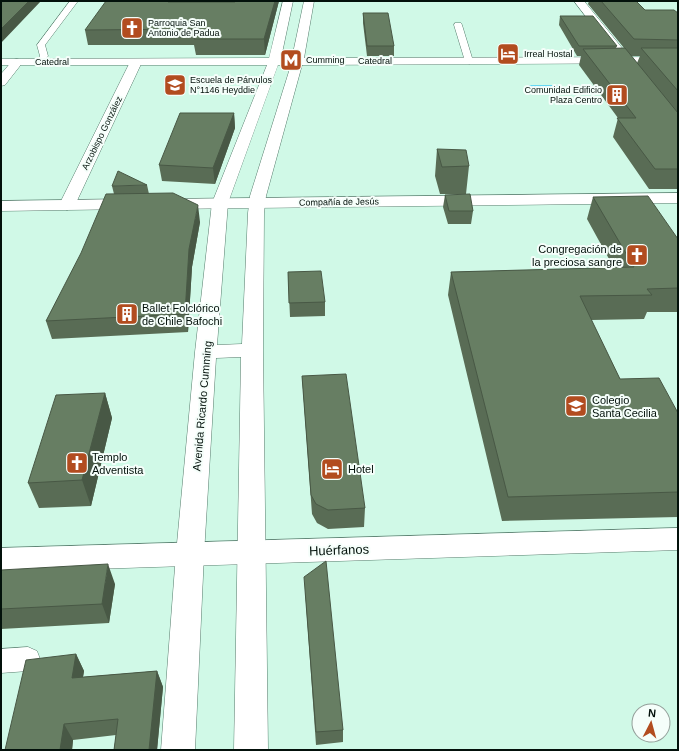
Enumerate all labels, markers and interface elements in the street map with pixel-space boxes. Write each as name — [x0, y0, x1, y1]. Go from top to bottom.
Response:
church icon: Parroquia San Antonio de Padua — [119, 15, 145, 41]
place label: Parroquia San Antonio de Padua — [148, 18, 220, 38]
hotel icon: Irreal Hostal — [495, 41, 521, 67]
metro station icon: Cumming — [278, 47, 304, 73]
place label: Irreal Hostal — [524, 49, 573, 59]
place label: Cumming — [306, 55, 345, 65]
street label: Catedral — [358, 56, 392, 66]
street label: Catedral — [35, 57, 69, 67]
school or university icon: Escuela de Párvulos N°1146 Heyddie — [162, 72, 188, 98]
place label: Escuela de Párvulos N°1146 Heyddie — [190, 75, 273, 95]
building icon: Comunidad Edificio Plaza Centro — [604, 82, 630, 108]
place label: Comunidad Edificio Plaza Centro — [524, 85, 602, 105]
street label: Arzobispo González — [80, 94, 124, 171]
street label: Compañía de Jesús — [299, 196, 380, 208]
church icon: Congregación de la preciosa sangre — [624, 242, 650, 268]
place label: Congregación de la preciosa sangre — [532, 243, 622, 268]
building icon: Ballet Folclórico de Chile Bafochi — [114, 301, 140, 327]
place label: Ballet Folclórico de Chile Bafochi — [142, 302, 222, 327]
street label: Avenida Ricardo Cumming — [190, 340, 214, 472]
school or university icon: Colegio Santa Cecilia — [563, 393, 589, 419]
place label: Colegio Santa Cecilia — [592, 394, 658, 419]
church icon: Templo Adventista — [64, 450, 90, 476]
place label: Templo Adventista — [92, 451, 144, 476]
hotel icon: Hotel — [319, 456, 345, 482]
place label: Hotel — [348, 463, 374, 475]
street label: Huérfanos — [309, 541, 370, 559]
north arrow — [631, 703, 671, 743]
text: N — [647, 707, 657, 719]

